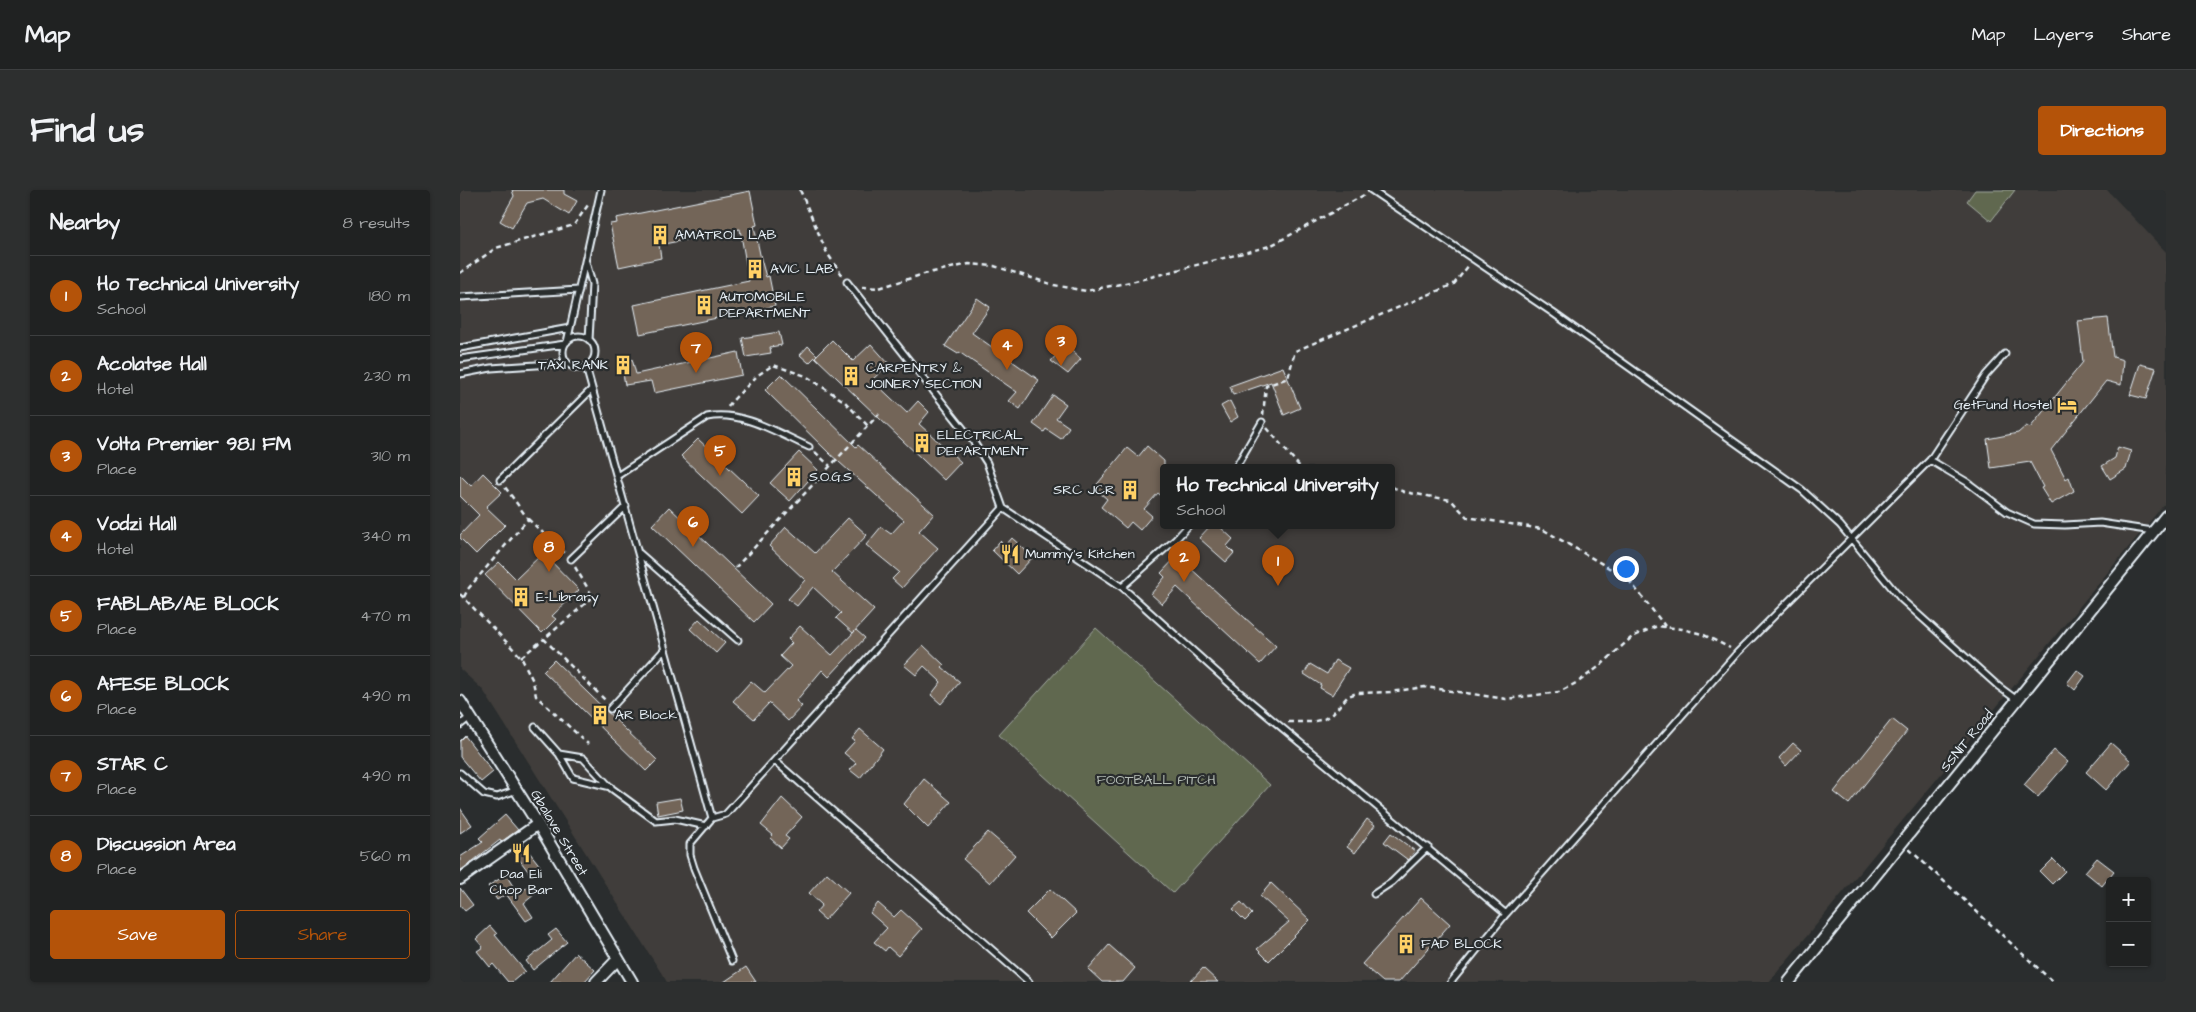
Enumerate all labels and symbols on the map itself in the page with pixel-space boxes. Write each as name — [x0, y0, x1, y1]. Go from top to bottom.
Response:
building icon: AMATROL LAB — [649, 224, 671, 246]
place label: AMATROL LAB — [675, 225, 777, 245]
building icon: AVIC LAB — [744, 258, 766, 280]
place label: AVIC LAB — [770, 259, 834, 279]
place label: AUTOMOBILE DEPARTMENT — [719, 287, 811, 323]
building icon: AUTOMOBILE DEPARTMENT — [693, 294, 715, 316]
pin: 3 — [1045, 325, 1077, 366]
pin: 4 — [991, 329, 1023, 370]
pin: 7 — [680, 332, 712, 373]
building icon: TAXI RANK — [612, 354, 634, 376]
place label: TAXI RANK — [538, 355, 609, 375]
place label: CARPENTRY & JOINERY SECTION — [866, 358, 981, 394]
building icon: CARPENTRY & JOINERY SECTION — [840, 365, 862, 387]
hotel icon: GetFund Hostel — [2056, 394, 2078, 416]
place label: GetFund Hostel — [1954, 395, 2052, 415]
place label: ELECTRICAL DEPARTMENT — [937, 425, 1029, 461]
building icon: ELECTRICAL DEPARTMENT — [911, 432, 933, 454]
pin: 5 — [704, 435, 736, 476]
building icon: S.O.G.S — [783, 466, 805, 488]
place label: S.O.G.S — [809, 467, 852, 487]
building icon: SRC JCR — [1119, 479, 1141, 501]
place label: SRC JCR — [1053, 480, 1115, 500]
pin: 6 — [677, 506, 709, 547]
pin: 8 — [533, 531, 565, 572]
pin: 2 — [1168, 541, 1200, 582]
restaurant icon: Mummy’s Kitchen — [999, 543, 1021, 565]
place label: Mummy’s Kitchen — [1025, 544, 1135, 564]
pin: 1 — [1262, 545, 1294, 586]
your location — [1613, 556, 1639, 582]
building icon: E-Library — [510, 586, 532, 608]
place label: E-Library — [536, 587, 599, 607]
building icon: AR Block — [589, 704, 611, 726]
place label: AR Block — [615, 705, 677, 725]
street label: SSNIT Road — [1936, 705, 1998, 777]
park label: FOOTBALL PITCH — [1096, 770, 1216, 790]
street label: Gbalave Street — [525, 786, 593, 880]
restaurant icon: Daa Eli Chop Bar — [510, 842, 532, 864]
place label: Daa Eli Chop Bar — [490, 864, 553, 900]
building icon: FAD BLOCK — [1395, 933, 1417, 955]
place label: FAD BLOCK — [1421, 934, 1502, 954]

